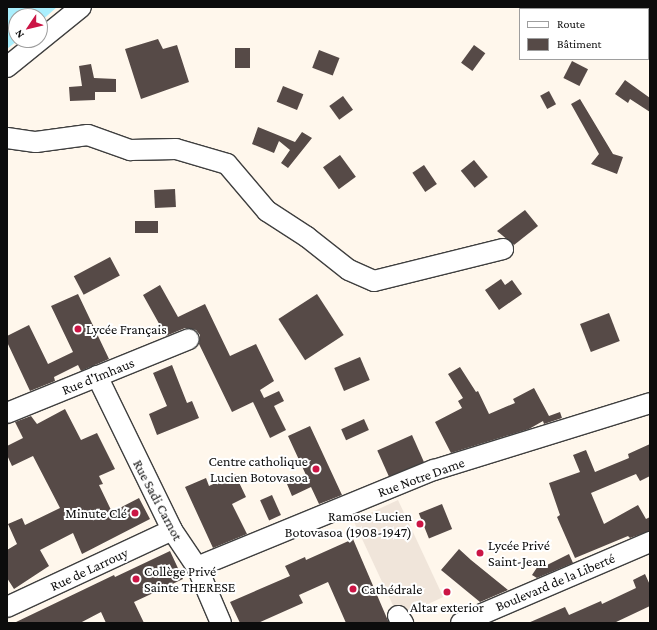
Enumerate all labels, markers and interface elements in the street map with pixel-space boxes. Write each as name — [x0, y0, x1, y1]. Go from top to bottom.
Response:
north arrow — [8, 8, 48, 48]
legend — [519, 8, 649, 60]
text: Route — [557, 17, 585, 31]
text: N — [12, 28, 26, 41]
text: Bâtiment — [557, 37, 602, 51]
place label: Lycée Français — [86, 321, 167, 337]
marker: Lycée Français — [73, 324, 83, 334]
street label: Rue d'Imhaus — [59, 354, 137, 398]
place label: Centre catholique Lucien Botovasoa — [209, 453, 308, 486]
street label: Rue Notre Dame — [375, 454, 467, 500]
street label: Rue Sadi Carnot — [130, 457, 186, 543]
marker: Centre catholique Lucien Botovasoa — [311, 464, 321, 474]
place label: Minute Clé — [65, 505, 127, 521]
marker: Minute Clé — [130, 508, 140, 518]
place label: Ramose Lucien Botovasoa (1908-1947) — [285, 508, 412, 540]
marker: Ramose Lucien Botovasoa (1908-1947) — [415, 519, 425, 529]
place label: Lycée Privé Saint-Jean — [488, 537, 550, 570]
street label: Rue de Larrouy — [47, 544, 131, 594]
marker: Lycée Privé Saint-Jean — [475, 548, 485, 558]
street label: Boulevard de la Liberté — [493, 549, 617, 615]
place label: Collège Privé Sainte THERESE — [144, 563, 235, 596]
marker: Collège Privé Sainte THERESE — [131, 574, 141, 584]
place label: Cathédrale — [361, 581, 422, 597]
marker: Cathédrale — [348, 584, 358, 594]
marker: Altar exterior — [442, 587, 452, 597]
place label: Altar exterior — [410, 599, 484, 615]

